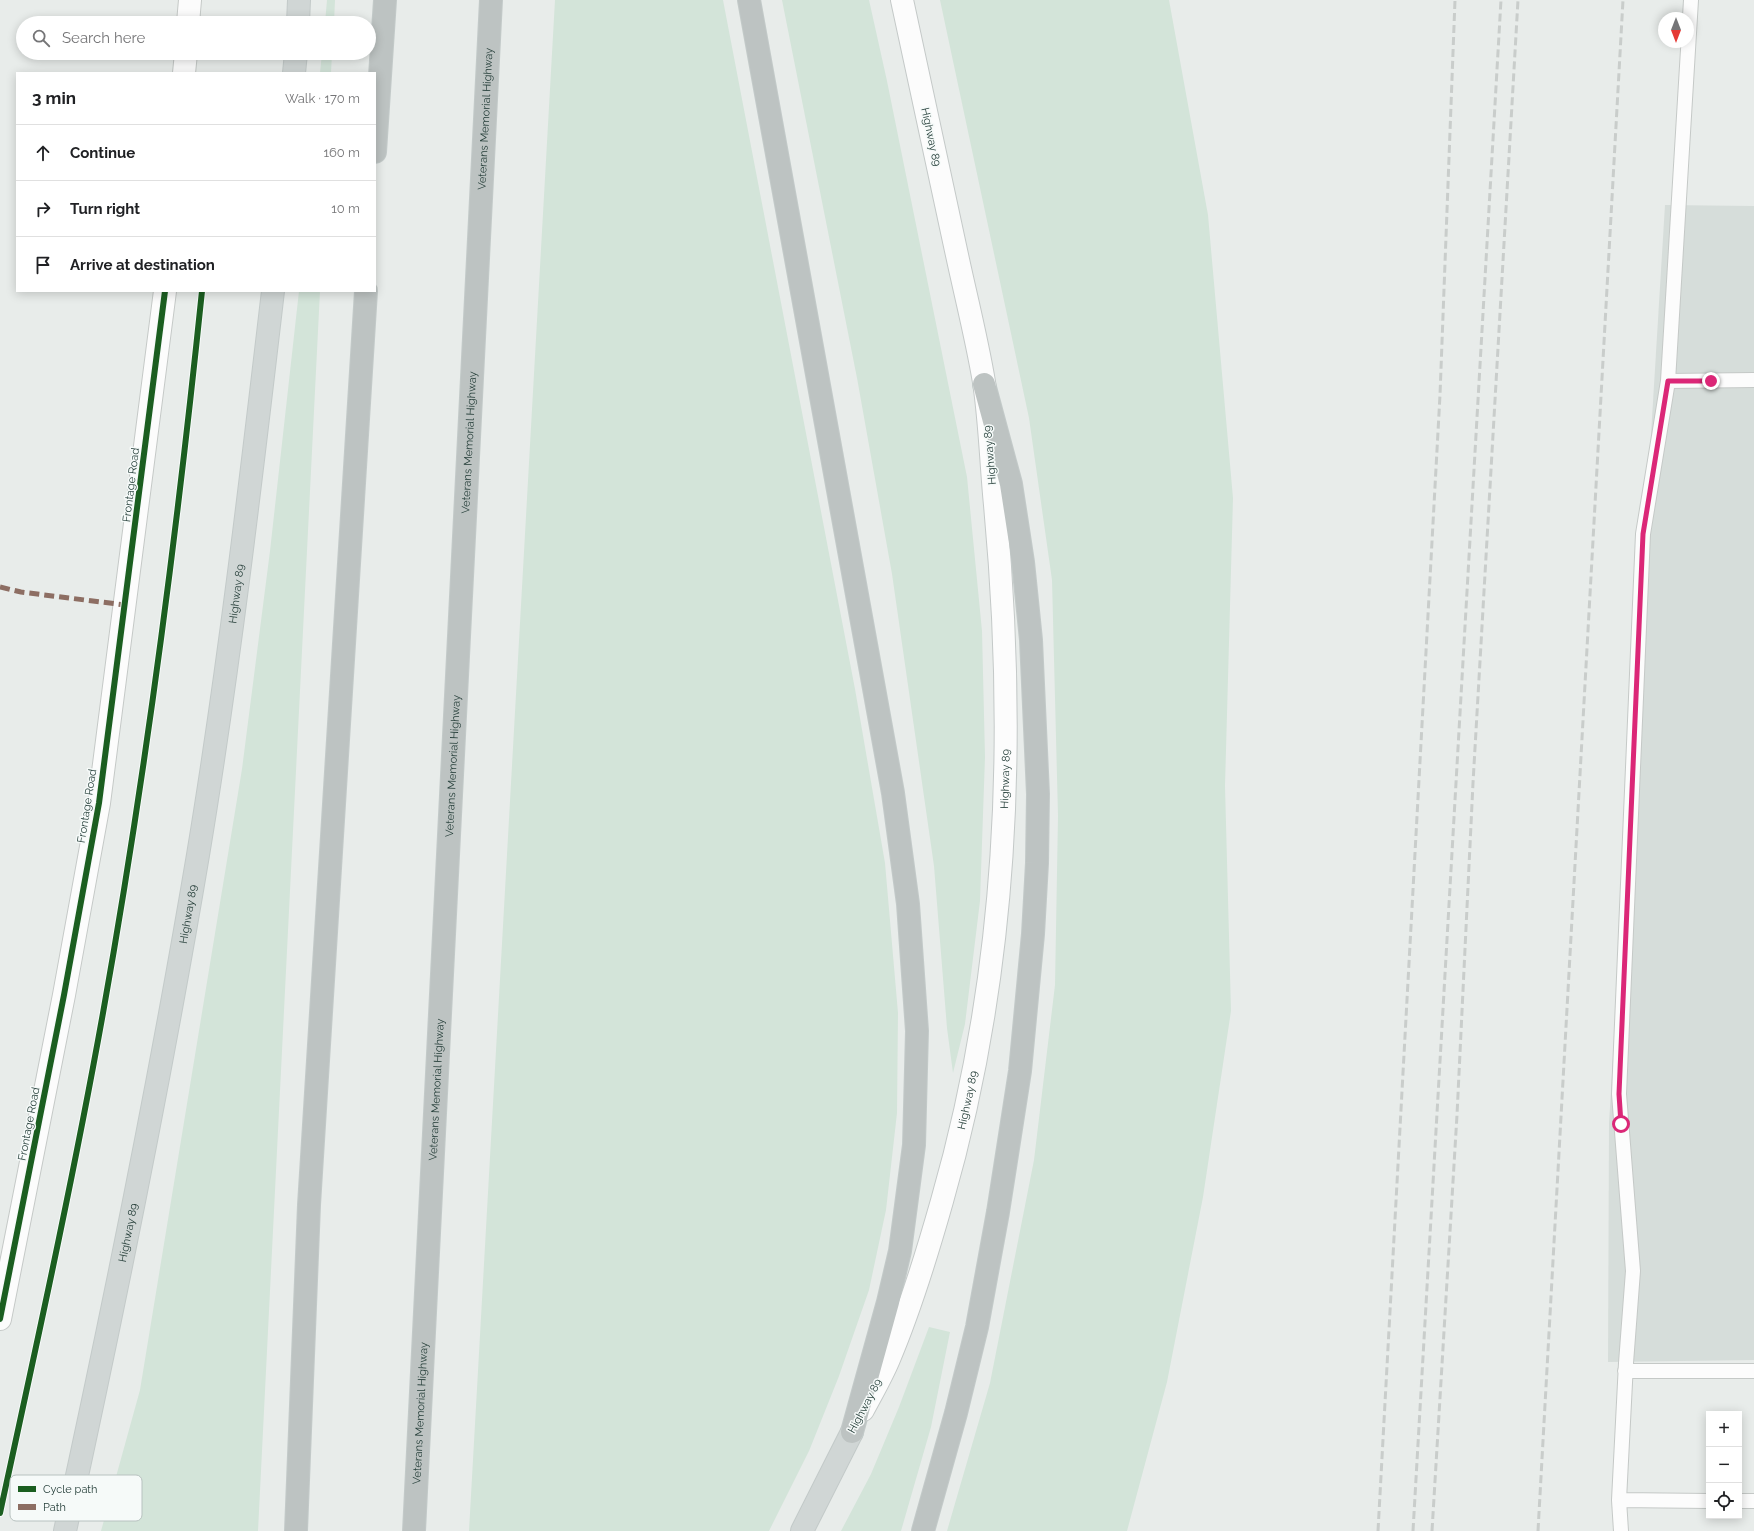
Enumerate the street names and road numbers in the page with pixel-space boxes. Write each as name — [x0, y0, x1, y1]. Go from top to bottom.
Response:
street label: Veterans Memorial Highway — [475, 47, 495, 190]
street label: Highway 89 — [918, 106, 944, 168]
street label: Veterans Memorial Highway — [459, 371, 479, 514]
street label: Highway 89 — [981, 425, 999, 485]
street label: Frontage Road — [120, 447, 142, 523]
street label: Highway 89 — [226, 563, 247, 624]
street label: Veterans Memorial Highway — [442, 695, 463, 837]
street label: Highway 89 — [998, 749, 1012, 809]
street label: Frontage Road — [75, 768, 99, 844]
street label: Highway 89 — [176, 884, 199, 945]
street label: Veterans Memorial Highway — [426, 1018, 446, 1161]
street label: Highway 89 — [954, 1070, 980, 1131]
street label: Frontage Road — [15, 1086, 43, 1162]
street label: Highway 89 — [116, 1202, 140, 1263]
street label: Veterans Memorial Highway — [410, 1342, 430, 1485]
street label: Highway 89 — [845, 1377, 885, 1435]

